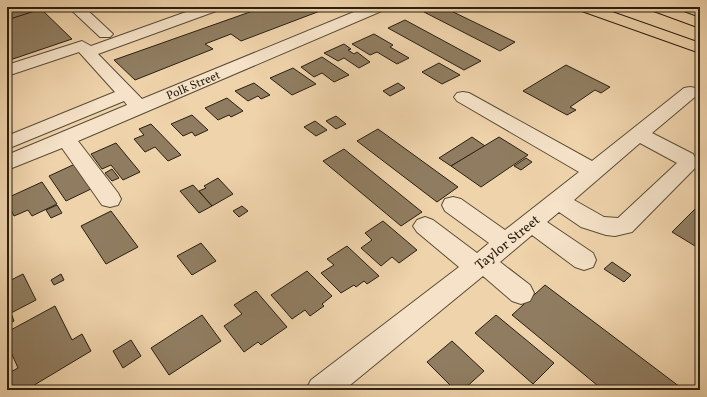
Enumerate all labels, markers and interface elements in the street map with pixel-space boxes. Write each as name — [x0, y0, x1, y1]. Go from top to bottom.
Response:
street label: Polk Street — [164, 67, 223, 104]
street label: Taylor Street — [471, 211, 544, 275]

